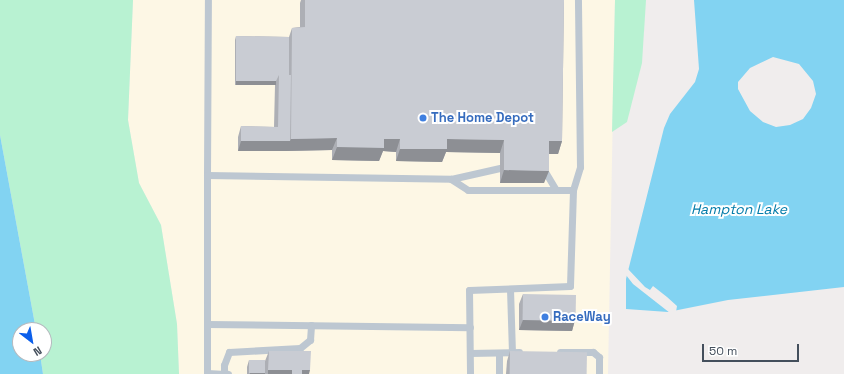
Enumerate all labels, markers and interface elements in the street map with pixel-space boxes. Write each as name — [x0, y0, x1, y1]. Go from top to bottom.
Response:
place label: The Home Depot — [431, 110, 534, 126]
marker: The Home Depot — [418, 113, 428, 123]
water label: Hampton Lake — [691, 201, 787, 217]
place label: RaceWay — [553, 309, 611, 325]
marker: RaceWay — [540, 312, 550, 322]
north arrow — [12, 322, 52, 362]
scale bar — [704, 336, 801, 362]
text: 50 m — [709, 343, 737, 359]
text: N — [31, 344, 44, 359]

